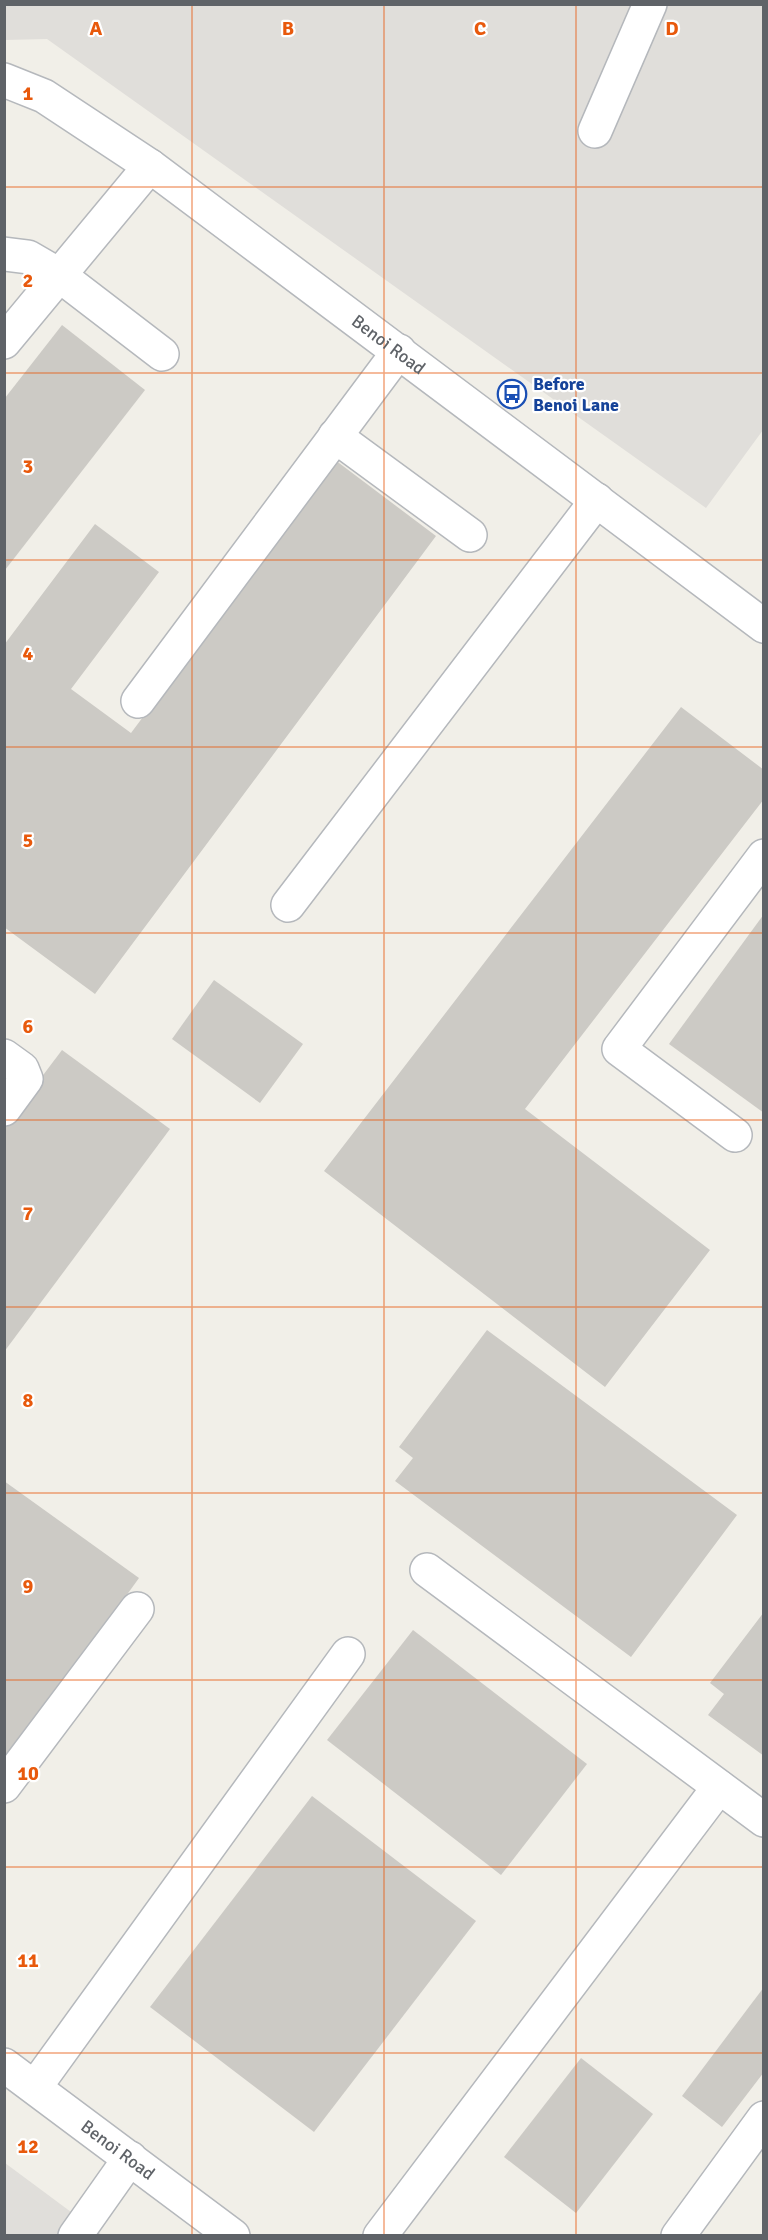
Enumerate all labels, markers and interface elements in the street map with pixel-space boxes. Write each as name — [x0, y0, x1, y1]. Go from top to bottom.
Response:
text: A — [90, 16, 103, 41]
text: B — [282, 16, 294, 41]
text: C — [474, 16, 486, 41]
text: D — [665, 16, 679, 41]
text: 1 — [23, 81, 34, 106]
text: 2 — [23, 268, 33, 293]
street label: Benoi Road — [347, 310, 430, 379]
place label: Before Benoi Lane — [533, 373, 619, 416]
bus stop icon: Before Benoi Lane — [496, 378, 528, 410]
text: 3 — [23, 454, 33, 479]
text: 4 — [23, 641, 34, 666]
text: 5 — [23, 828, 33, 853]
text: 6 — [23, 1014, 34, 1039]
text: 7 — [23, 1201, 34, 1226]
text: 8 — [23, 1388, 34, 1413]
text: 9 — [23, 1574, 34, 1599]
text: 10 — [17, 1761, 39, 1786]
text: 11 — [17, 1948, 39, 1973]
street label: Benoi Road — [77, 2115, 159, 2185]
text: 12 — [17, 2134, 39, 2159]

